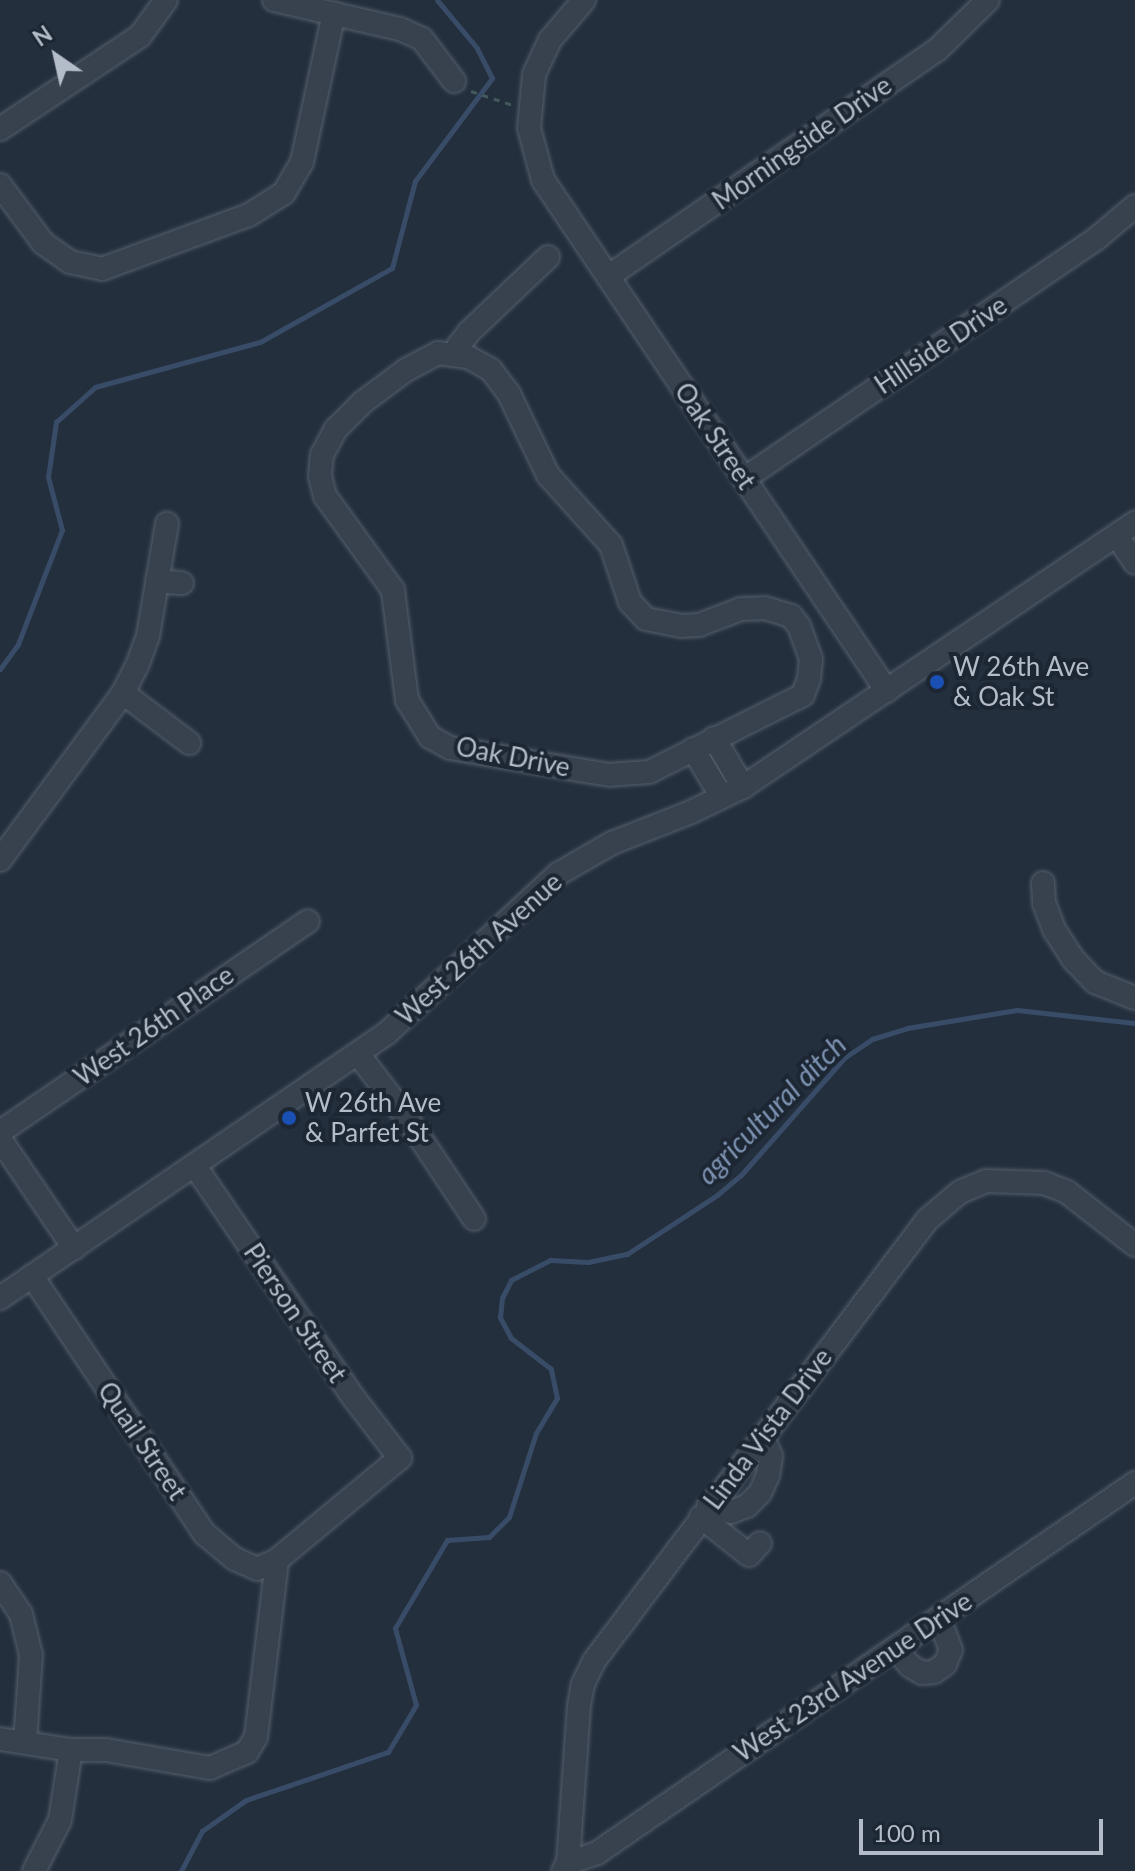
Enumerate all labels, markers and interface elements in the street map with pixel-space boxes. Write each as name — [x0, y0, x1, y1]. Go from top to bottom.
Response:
north arrow — [16, 16, 96, 96]
text: N — [28, 20, 57, 52]
street label: Morningside Drive — [707, 70, 897, 216]
street label: Hillside Drive — [869, 289, 1013, 401]
street label: Oak Street — [668, 377, 762, 495]
place label: W 26th Ave & Oak St — [953, 651, 1091, 712]
marker: W 26th Ave & Oak St — [928, 673, 946, 691]
street label: Oak Drive — [453, 731, 573, 783]
street label: West 26th Avenue — [389, 866, 569, 1032]
street label: West 26th Place — [68, 959, 240, 1093]
water label: agricultural ditch — [690, 1028, 852, 1190]
place label: W 26th Ave & Parfet St — [305, 1087, 443, 1148]
marker: W 26th Ave & Parfet St — [280, 1109, 298, 1127]
street label: Pierson Street — [237, 1238, 353, 1388]
street label: Linda Vista Drive — [697, 1342, 839, 1516]
street label: Quail Street — [91, 1376, 193, 1506]
street label: West 23rd Avenue Drive — [728, 1585, 978, 1769]
scale bar — [863, 1803, 1107, 1853]
text: 100 m — [873, 1818, 941, 1847]

